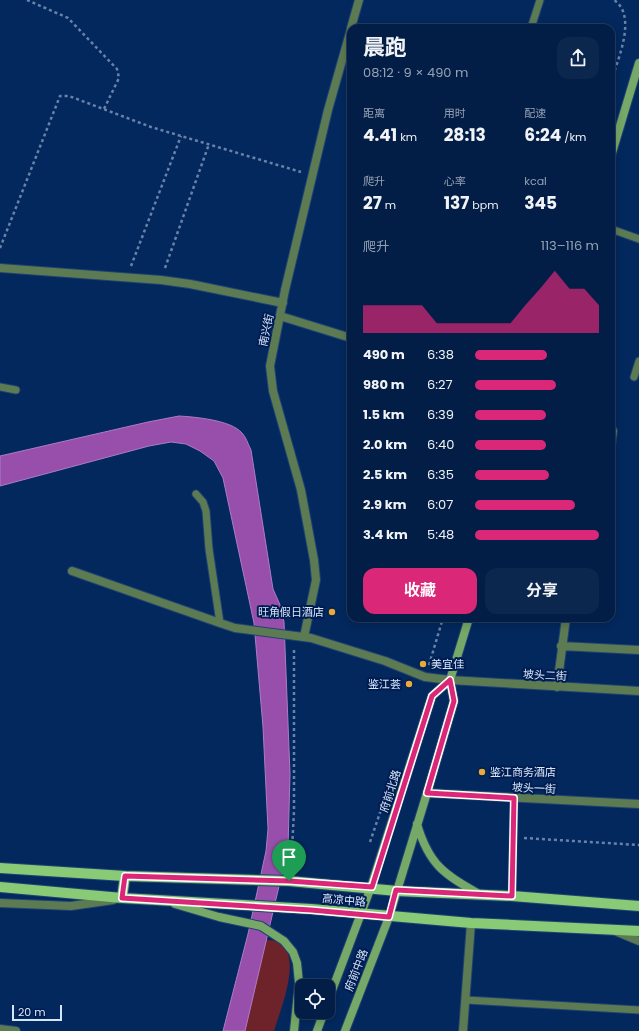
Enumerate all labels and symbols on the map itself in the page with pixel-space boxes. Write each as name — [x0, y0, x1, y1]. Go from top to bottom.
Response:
street label: 南兴街 — [255, 312, 277, 348]
place label: 旺角假日酒店 — [258, 604, 324, 620]
marker: 旺角假日酒店 — [327, 607, 337, 617]
place label: 美宜佳 — [431, 656, 464, 672]
marker: 美宜佳 — [418, 659, 428, 669]
street label: 坡头二街 — [523, 666, 567, 684]
place label: 鉴江荟 — [368, 676, 401, 692]
marker: 鉴江荟 — [404, 679, 414, 689]
place label: 鉴江商务酒店 — [490, 764, 556, 780]
marker: 鉴江商务酒店 — [477, 767, 487, 777]
street label: 府前北路 — [376, 768, 404, 814]
street label: 坡头一街 — [512, 779, 556, 797]
pin — [272, 840, 306, 881]
street label: 高凉中路 — [321, 890, 367, 910]
street label: 府前中路 — [341, 947, 371, 993]
scale bar — [12, 1003, 62, 1022]

